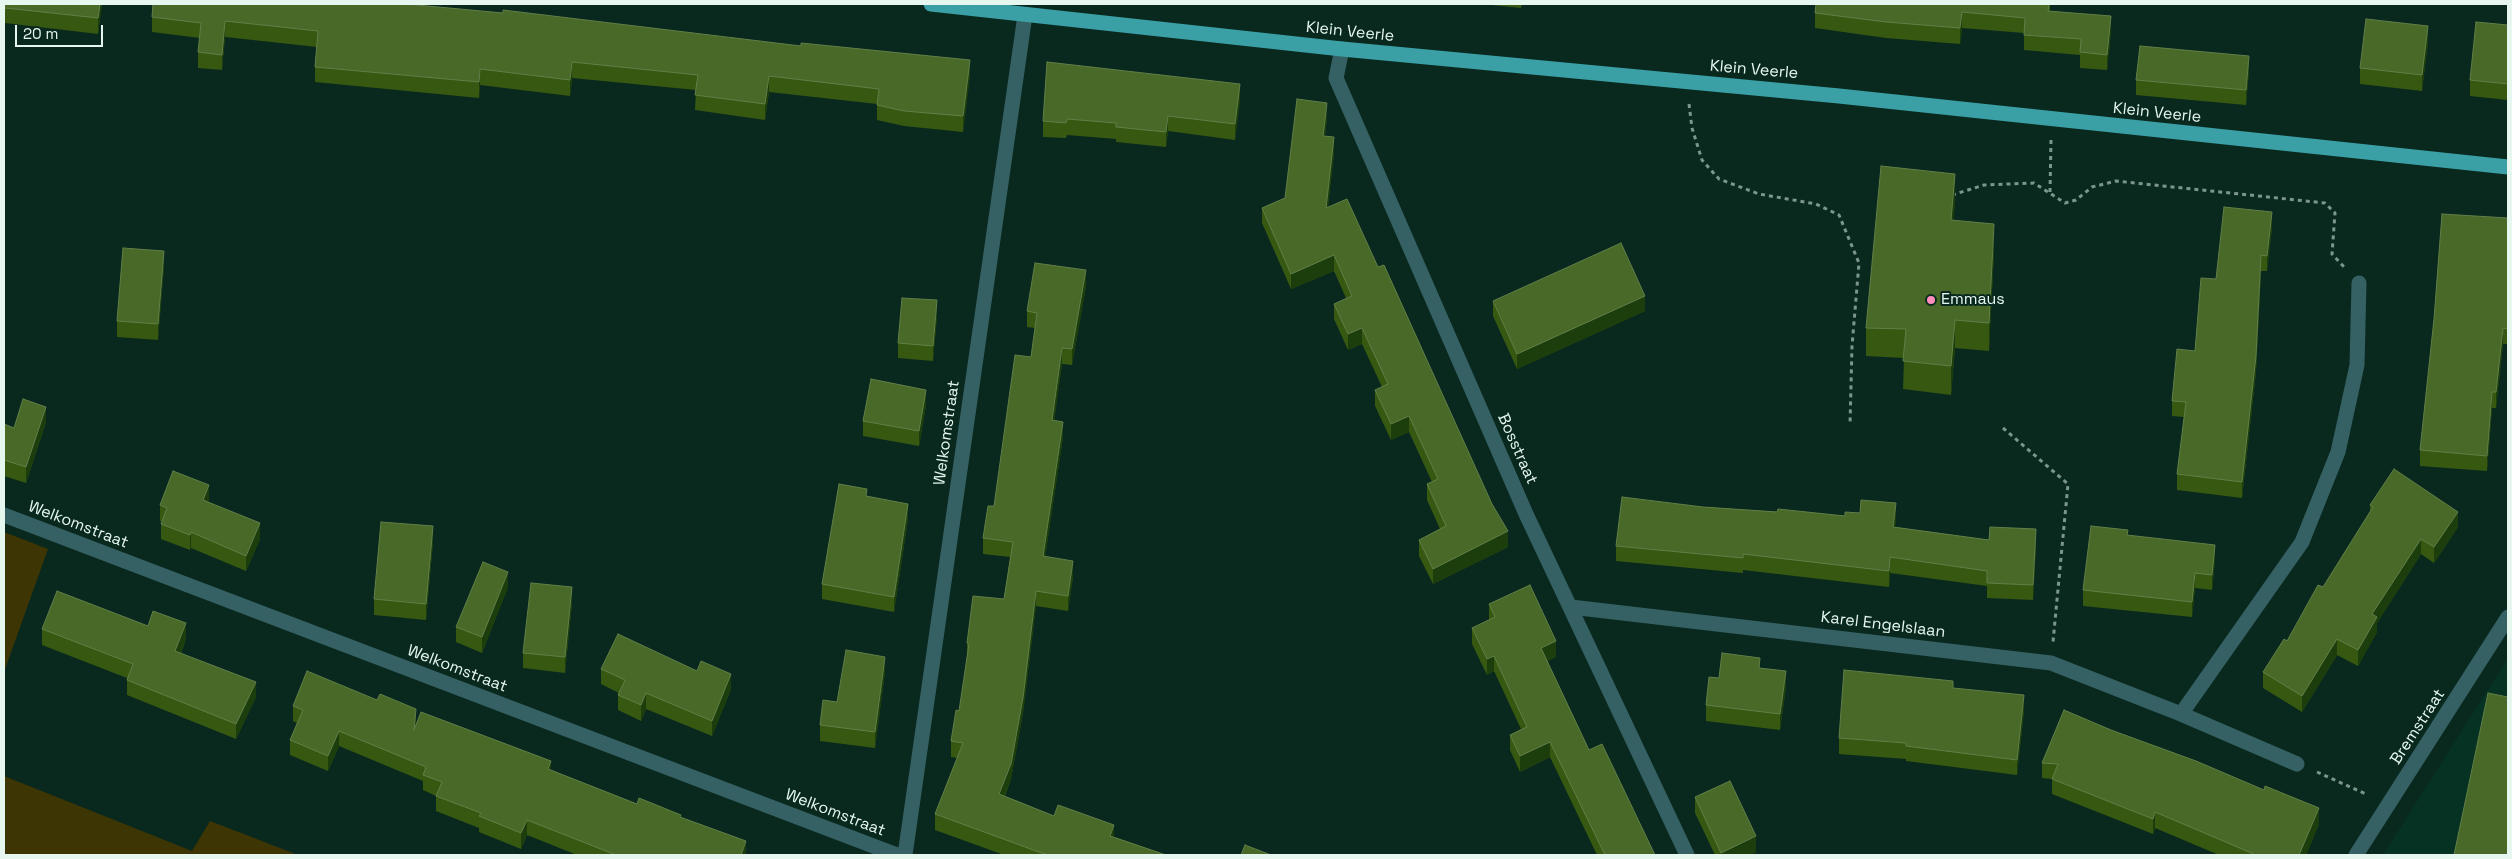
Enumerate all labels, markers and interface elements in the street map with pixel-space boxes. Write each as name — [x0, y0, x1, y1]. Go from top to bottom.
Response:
scale bar — [18, 15, 105, 47]
street label: Klein Veerle — [1305, 18, 1395, 46]
text: 20 m — [23, 24, 58, 43]
street label: Klein Veerle — [1709, 57, 1799, 83]
street label: Klein Veerle — [2112, 99, 2202, 127]
place label: Emmaus — [1941, 290, 2005, 310]
marker: Emmaus — [1925, 294, 1937, 306]
street label: Welkomstraat — [930, 379, 964, 487]
street label: Bosstraat — [1493, 411, 1541, 487]
street label: Welkomstraat — [25, 497, 131, 553]
street label: Karel Engelslaan — [1820, 608, 1946, 642]
street label: Welkomstraat — [404, 641, 510, 697]
street label: Bremstraat — [2386, 686, 2450, 768]
street label: Welkomstraat — [782, 785, 888, 841]

